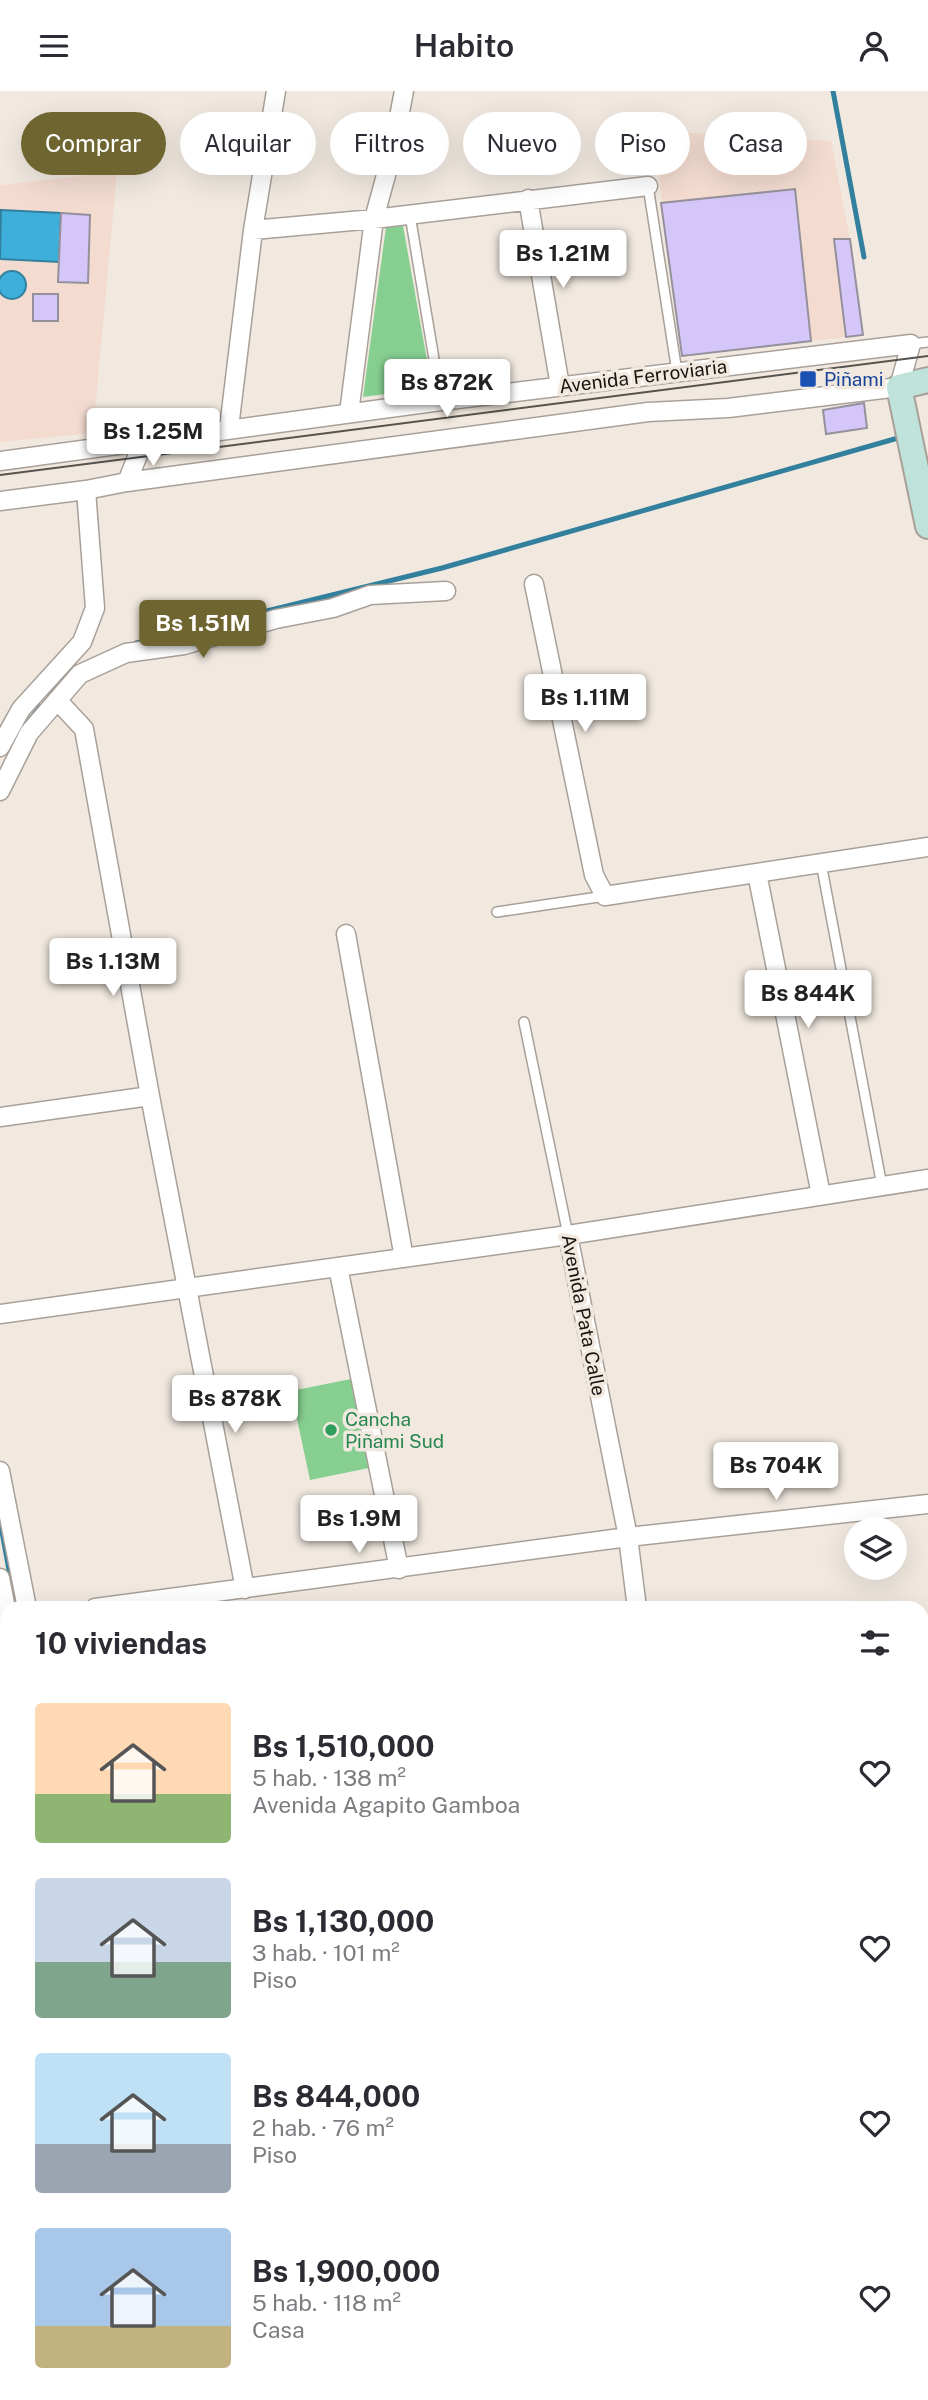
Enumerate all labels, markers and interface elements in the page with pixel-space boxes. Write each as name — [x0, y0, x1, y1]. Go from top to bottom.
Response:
icon: menu — [35, 27, 73, 65]
text: Habito — [414, 27, 514, 64]
icon: person — [855, 27, 893, 65]
chip: Comprar — [21, 112, 166, 175]
chip: Alquilar — [180, 112, 316, 175]
chip: Filtros — [330, 112, 449, 175]
chip: Nuevo — [463, 112, 581, 175]
chip: Piso — [595, 112, 690, 175]
chip: Casa — [704, 112, 807, 175]
pin: Bs 1.21M — [491, 231, 635, 290]
text: Bs 1.21M — [516, 239, 610, 266]
street label: Avenida Ferroviaria — [558, 355, 728, 397]
pin: Bs 872K — [382, 359, 512, 419]
text: Bs 872K — [400, 368, 494, 395]
place label: Piñami — [824, 368, 884, 390]
marker: Piñami — [798, 369, 818, 389]
pin: Bs 1.25M — [81, 409, 225, 468]
text: Bs 1.25M — [103, 417, 203, 444]
pin: Bs 1.51M — [131, 601, 275, 660]
text: Bs 1.51M — [155, 609, 251, 636]
pin: Bs 1.11M — [513, 675, 657, 734]
text: Bs 1.11M — [540, 683, 630, 710]
pin: Bs 1.13M — [41, 939, 185, 998]
text: Bs 1.13M — [65, 947, 161, 974]
pin: Bs 844K — [743, 971, 873, 1030]
text: Bs 844K — [761, 979, 855, 1006]
street label: Avenida Pata Calle — [558, 1232, 610, 1398]
pin: Bs 878K — [170, 1375, 300, 1435]
text: Bs 878K — [188, 1384, 282, 1411]
place label: Cancha Piñami Sud — [345, 1408, 444, 1452]
marker: Cancha Piñami Sud — [323, 1422, 339, 1438]
pin: Bs 704K — [711, 1443, 841, 1502]
text: Bs 704K — [729, 1451, 823, 1478]
pin: Bs 1.9M — [294, 1495, 424, 1555]
text: Bs 1.9M — [316, 1504, 402, 1531]
map controls — [844, 1517, 907, 1580]
button: layers — [844, 1517, 907, 1580]
icon: filters — [856, 1624, 894, 1662]
text: 10 viviendas — [35, 1625, 207, 1661]
text: Bs 1,510,000 — [252, 1728, 435, 1764]
icon: home — [91, 1731, 175, 1815]
icon: heart — [856, 1754, 894, 1792]
text: 5 hab. · 138 m² — [252, 1764, 406, 1791]
text: Avenida Agapito Gamboa — [252, 1791, 520, 1818]
text: Bs 1,130,000 — [252, 1903, 434, 1939]
icon: home — [91, 1906, 175, 1990]
icon: heart — [856, 1929, 894, 1967]
text: 3 hab. · 101 m² — [252, 1939, 400, 1966]
text: Piso — [252, 1966, 297, 1993]
text: Bs 844,000 — [252, 2078, 420, 2114]
icon: home — [91, 2081, 175, 2165]
icon: heart — [856, 2104, 894, 2142]
text: 2 hab. · 76 m² — [252, 2114, 394, 2141]
text: Piso — [252, 2141, 297, 2168]
text: Bs 1,900,000 — [252, 2253, 440, 2289]
icon: home — [91, 2256, 175, 2340]
icon: heart — [856, 2279, 894, 2317]
text: 5 hab. · 118 m² — [252, 2289, 401, 2316]
text: Casa — [252, 2316, 305, 2343]

